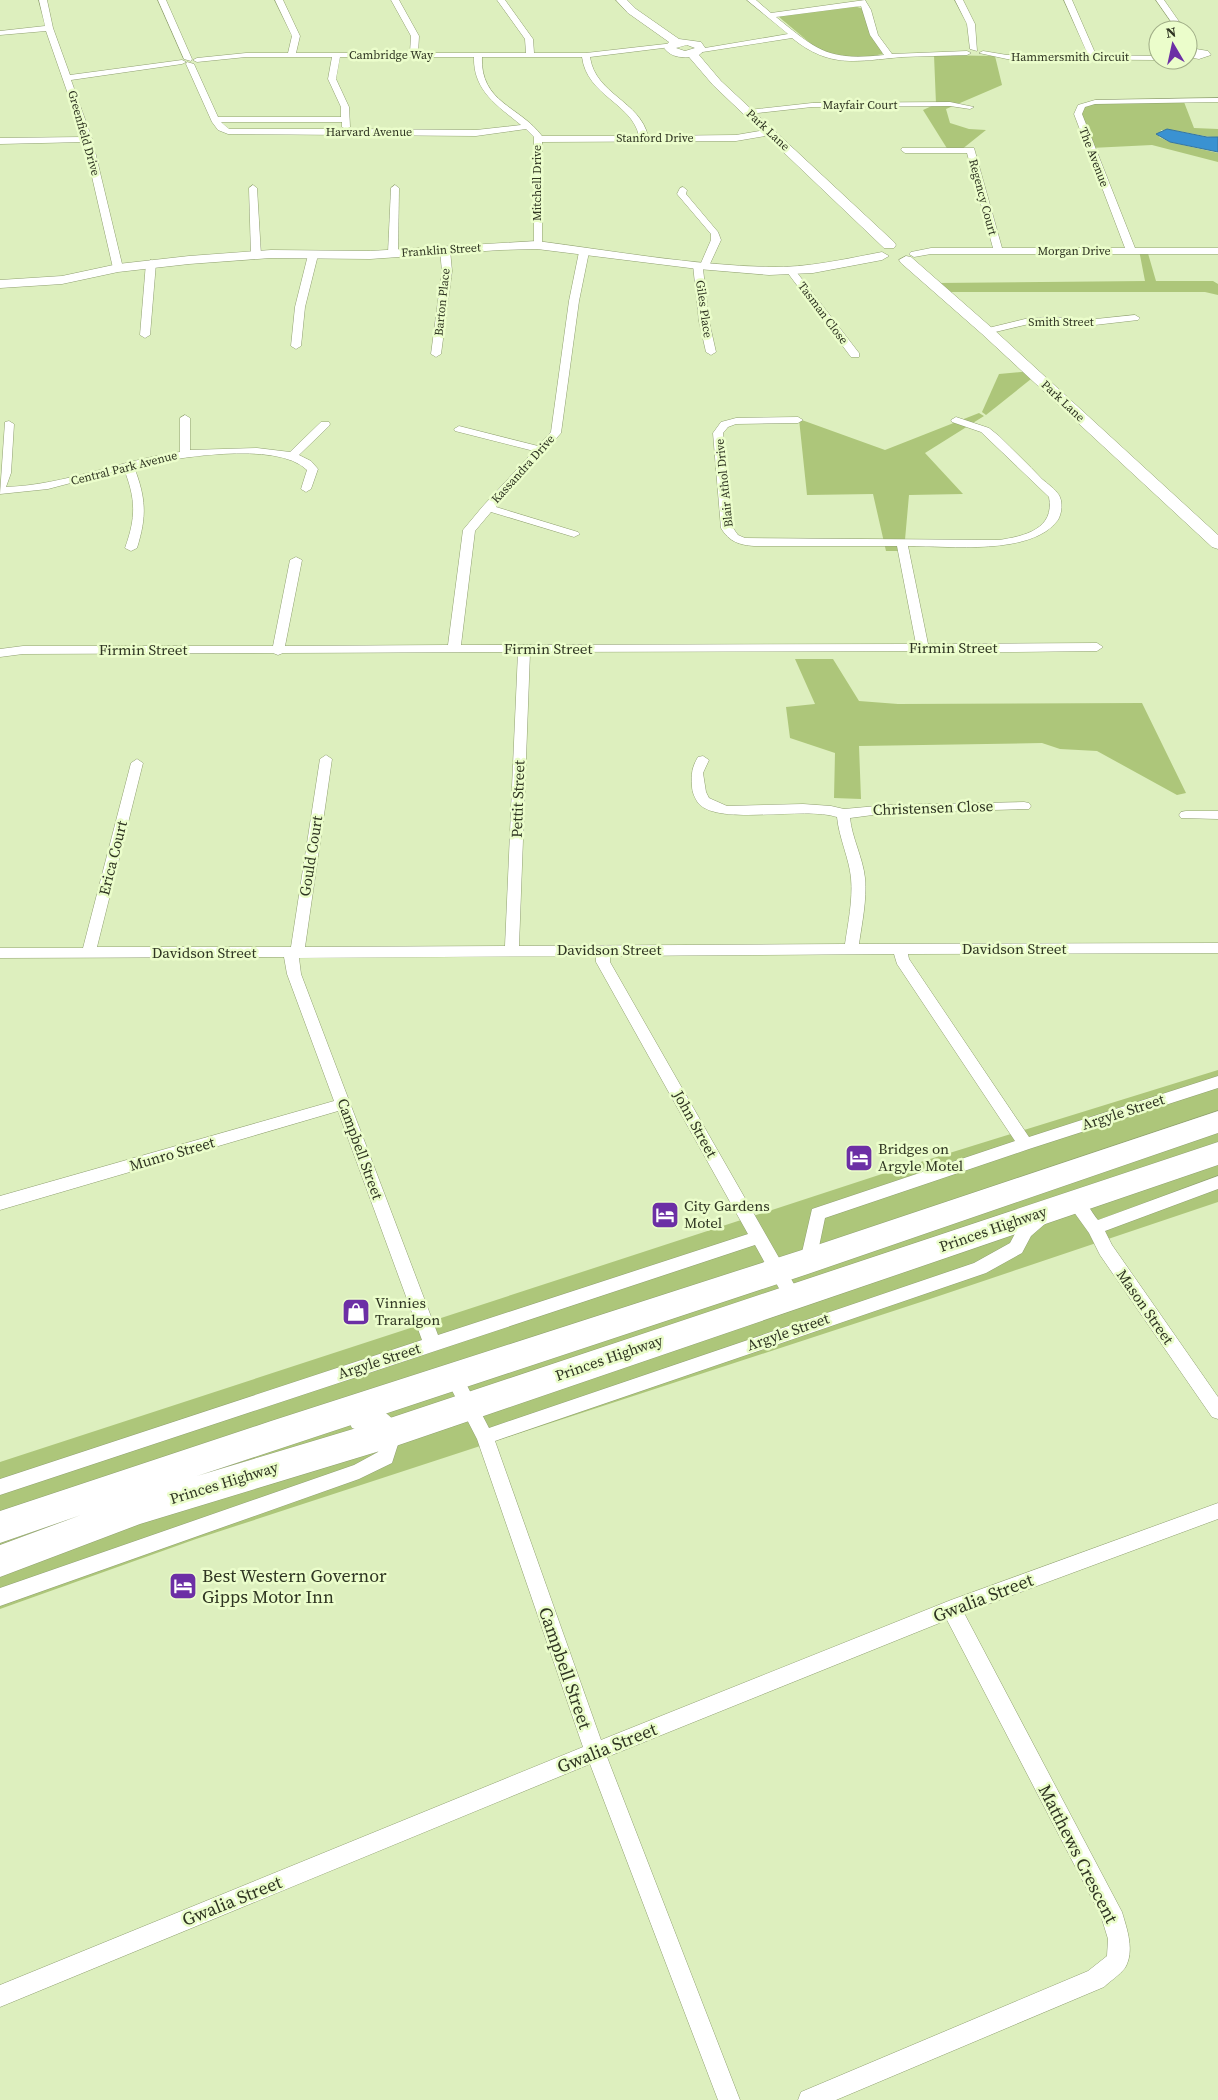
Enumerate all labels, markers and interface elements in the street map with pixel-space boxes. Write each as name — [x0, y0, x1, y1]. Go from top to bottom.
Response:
north arrow — [1148, 20, 1198, 70]
text: N — [1164, 21, 1178, 43]
street label: Cambridge Way — [349, 47, 434, 63]
street label: Hammersmith Circuit — [1011, 49, 1129, 65]
street label: Greenfield Drive — [64, 88, 104, 178]
street label: Mayfair Court — [823, 97, 897, 113]
street label: Park Lane — [743, 106, 793, 154]
street label: Harvard Avenue — [326, 124, 412, 140]
street label: The Avenue — [1075, 125, 1113, 189]
street label: Stanford Drive — [616, 130, 694, 146]
street label: Mitchell Drive — [529, 145, 545, 221]
street label: Regency Court — [965, 157, 1001, 237]
street label: Franklin Street — [401, 239, 481, 261]
street label: Morgan Drive — [1037, 243, 1111, 259]
street label: Barton Place — [430, 267, 454, 337]
street label: Giles Place — [692, 279, 716, 339]
street label: Tasman Close — [794, 279, 852, 347]
street label: Smith Street — [1028, 314, 1094, 330]
street label: Park Lane — [1038, 377, 1088, 425]
street label: Kassandra Drive — [488, 431, 558, 507]
street label: Blair Athol Drive — [711, 438, 737, 528]
street label: Central Park Avenue — [69, 447, 179, 489]
street label: Firmin Street — [909, 637, 997, 658]
street label: Firmin Street — [504, 638, 592, 659]
street label: Firmin Street — [99, 639, 187, 660]
street label: Pettit Street — [506, 760, 529, 838]
street label: Christensen Close — [872, 795, 994, 820]
street label: Gould Court — [294, 814, 327, 898]
street label: Erica Court — [93, 818, 132, 897]
street label: Davidson Street — [962, 938, 1066, 959]
street label: Davidson Street — [557, 939, 661, 960]
street label: Davidson Street — [152, 942, 256, 963]
street label: John Street — [668, 1086, 723, 1161]
street label: Argyle Street — [1079, 1088, 1167, 1135]
street label: Campbell Street — [332, 1095, 389, 1202]
street label: Munro Street — [127, 1131, 217, 1176]
place label: Bridges on Argyle Motel — [878, 1138, 964, 1176]
hotel icon: Bridges on Argyle Motel — [844, 1143, 874, 1173]
place label: City Gardens Motel — [684, 1195, 770, 1233]
hotel icon: City Gardens Motel — [650, 1200, 680, 1230]
street label: Princes Highway — [936, 1200, 1050, 1257]
street label: Mason Street — [1112, 1265, 1179, 1348]
place label: Vinnies Traralgon — [375, 1292, 440, 1330]
shop icon: Vinnies Traralgon — [341, 1297, 371, 1327]
street label: Argyle Street — [744, 1308, 832, 1355]
street label: Princes Highway — [552, 1329, 666, 1386]
street label: Argyle Street — [335, 1337, 423, 1384]
street label: Princes Highway — [167, 1456, 281, 1509]
place label: Best Western Governor Gipps Motor Inn — [202, 1563, 387, 1609]
street label: Gwalia Street — [929, 1567, 1037, 1628]
hotel icon: Best Western Governor Gipps Motor Inn — [168, 1571, 198, 1601]
street label: Campbell Street — [533, 1603, 598, 1732]
street label: Gwalia Street — [553, 1716, 661, 1779]
street label: Matthews Crescent — [1033, 1780, 1124, 1928]
street label: Gwalia Street — [178, 1869, 286, 1932]

